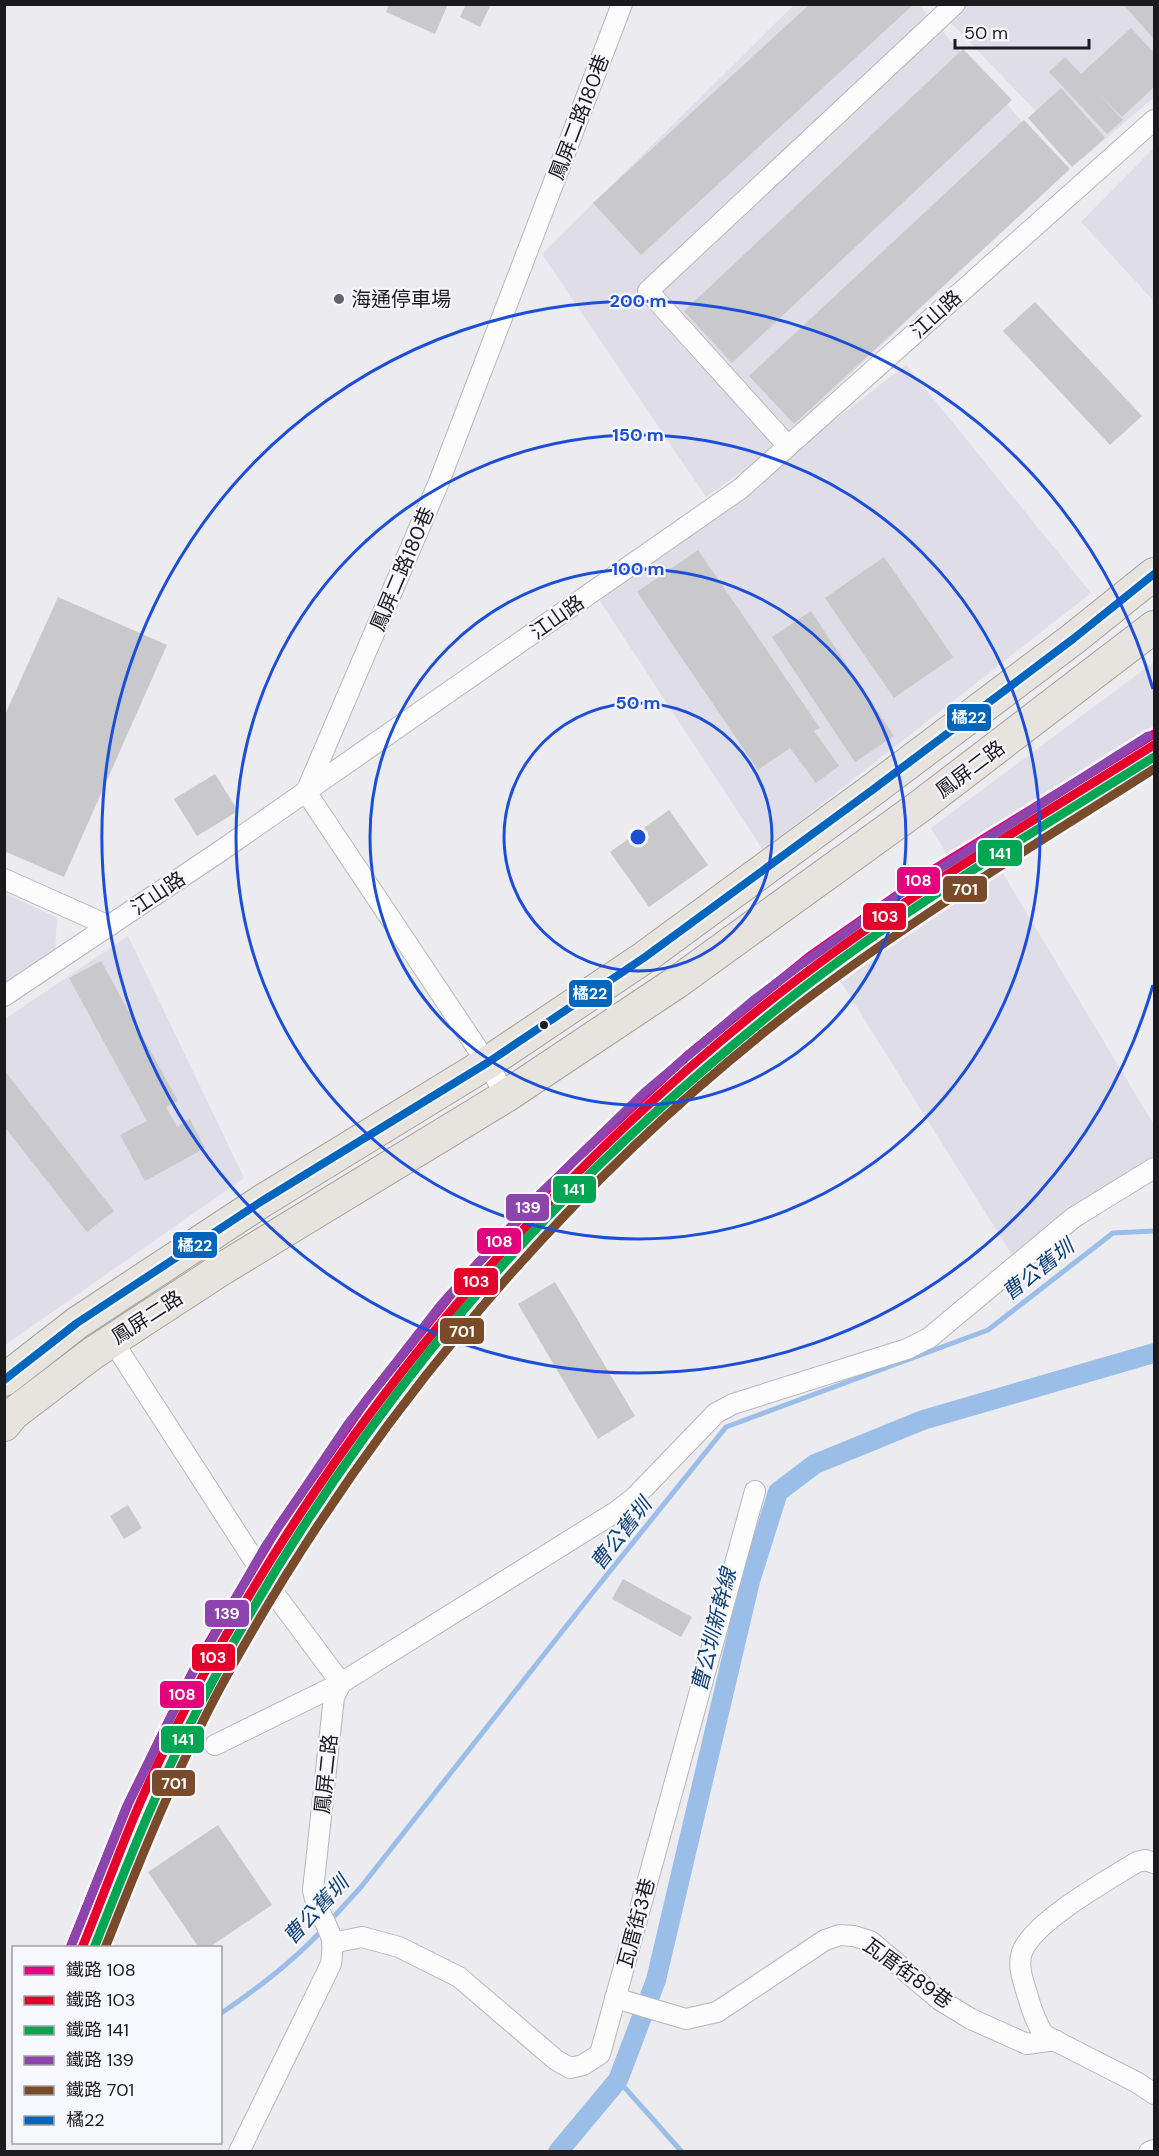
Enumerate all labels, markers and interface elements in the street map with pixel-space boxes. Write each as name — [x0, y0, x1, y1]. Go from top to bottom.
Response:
scale bar — [955, 12, 1088, 50]
text: 50 m — [964, 21, 1008, 45]
street label: 鳳屏二路180巷 — [543, 51, 615, 183]
street label: 江山路 — [905, 284, 967, 344]
place label: 海通停車場 — [351, 286, 451, 312]
text: 200 m — [610, 289, 666, 313]
marker: 海通停車場 — [332, 292, 346, 306]
text: 150 m — [612, 423, 664, 447]
street label: 鳳屏二路180巷 — [364, 503, 440, 635]
text: 100 m — [611, 557, 665, 581]
street label: 江山路 — [525, 589, 589, 645]
text: 50 m — [615, 691, 661, 715]
line badge: 橘22 — [946, 703, 992, 732]
text: 橘22 — [951, 707, 986, 728]
street label: 鳳屏二路 — [930, 735, 1010, 803]
centre of rings — [628, 827, 648, 847]
line badge: 141 — [977, 839, 1023, 867]
text: 141 — [989, 843, 1011, 864]
street label: 江山路 — [126, 865, 190, 921]
line badge: 108 — [896, 866, 941, 895]
text: 108 — [904, 870, 932, 891]
line badge: 701 — [942, 875, 988, 903]
text: 701 — [952, 879, 978, 900]
line badge: 103 — [862, 902, 907, 931]
text: 103 — [872, 906, 898, 927]
line badge: 橘22 — [568, 979, 613, 1008]
text: 橘22 — [572, 983, 607, 1004]
unlabelled marker — [538, 1019, 550, 1031]
line badge: 141 — [552, 1175, 597, 1204]
text: 141 — [563, 1179, 585, 1200]
line badge: 139 — [505, 1193, 550, 1222]
text: 139 — [515, 1197, 541, 1218]
line badge: 108 — [476, 1227, 522, 1255]
line badge: 橘22 — [172, 1231, 218, 1259]
text: 108 — [485, 1231, 513, 1252]
water label: 曹公舊圳 — [996, 1231, 1082, 1307]
text: 橘22 — [177, 1235, 212, 1256]
line badge: 103 — [453, 1267, 499, 1296]
text: 103 — [463, 1271, 489, 1292]
street label: 鳳屏二路 — [106, 1284, 188, 1350]
line badge: 701 — [439, 1317, 485, 1345]
text: 701 — [449, 1321, 475, 1342]
water label: 曹公舊圳 — [584, 1490, 660, 1576]
water label: 曹公圳新幹線 — [685, 1564, 743, 1695]
line badge: 139 — [204, 1599, 250, 1628]
text: 139 — [214, 1603, 240, 1624]
line badge: 103 — [191, 1643, 236, 1672]
text: 103 — [200, 1647, 226, 1668]
line badge: 108 — [159, 1680, 205, 1709]
text: 108 — [168, 1684, 196, 1705]
line badge: 141 — [160, 1725, 205, 1754]
text: 141 — [172, 1729, 194, 1750]
street label: 鳳屏二路 — [309, 1733, 343, 1815]
line badge: 701 — [151, 1769, 196, 1797]
text: 701 — [161, 1773, 187, 1794]
water label: 曹公舊圳 — [277, 1868, 357, 1950]
street label: 瓦厝街3巷 — [612, 1875, 660, 1971]
street label: 瓦厝街89巷 — [858, 1932, 958, 2014]
legend — [12, 1946, 222, 2144]
text: 鐵路 108 — [66, 1958, 136, 1982]
text: 鐵路 103 — [66, 1988, 135, 2012]
text: 鐵路 141 — [66, 2018, 129, 2042]
text: 鐵路 139 — [66, 2048, 134, 2072]
text: 鐵路 701 — [66, 2078, 134, 2102]
text: 橘22 — [66, 2108, 105, 2132]

